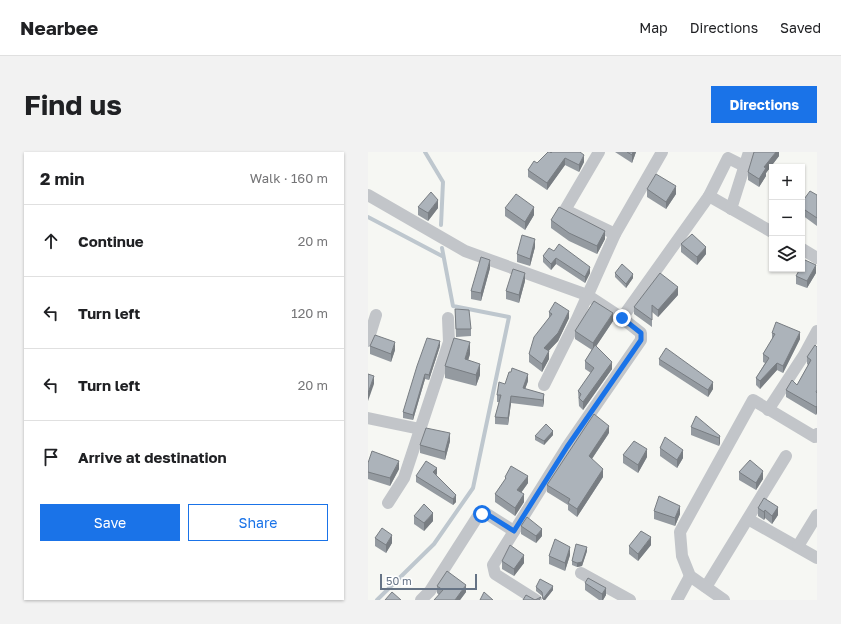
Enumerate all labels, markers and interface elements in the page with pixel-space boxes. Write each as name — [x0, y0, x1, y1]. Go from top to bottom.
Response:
text: Nearbee — [20, 16, 98, 39]
text: Map — [639, 19, 668, 36]
text: Directions — [690, 19, 758, 36]
text: Saved — [780, 19, 821, 36]
button: Directions — [711, 86, 817, 123]
text: Find us — [24, 88, 122, 121]
map controls — [769, 164, 805, 272]
button: + — [769, 164, 805, 200]
text: 2 min — [40, 168, 84, 189]
text: Walk · 160 m — [250, 170, 328, 186]
button: − — [769, 200, 805, 236]
icon: ahead — [40, 230, 62, 252]
text: Continue — [78, 232, 144, 250]
text: 20 m — [298, 233, 328, 249]
button: layers — [769, 236, 805, 272]
icon: left — [40, 302, 62, 324]
text: Turn left — [78, 304, 140, 322]
text: 120 m — [291, 305, 328, 321]
route end — [613, 309, 631, 327]
icon: left — [40, 374, 62, 396]
text: Turn left — [78, 376, 140, 394]
text: 20 m — [298, 377, 328, 393]
icon: arrive — [40, 446, 62, 468]
text: Arrive at destination — [78, 448, 227, 466]
button: Save — [40, 504, 180, 541]
button: Share — [188, 504, 328, 541]
route start — [473, 505, 491, 523]
scale bar — [380, 572, 477, 591]
text: 50 m — [386, 574, 412, 587]

